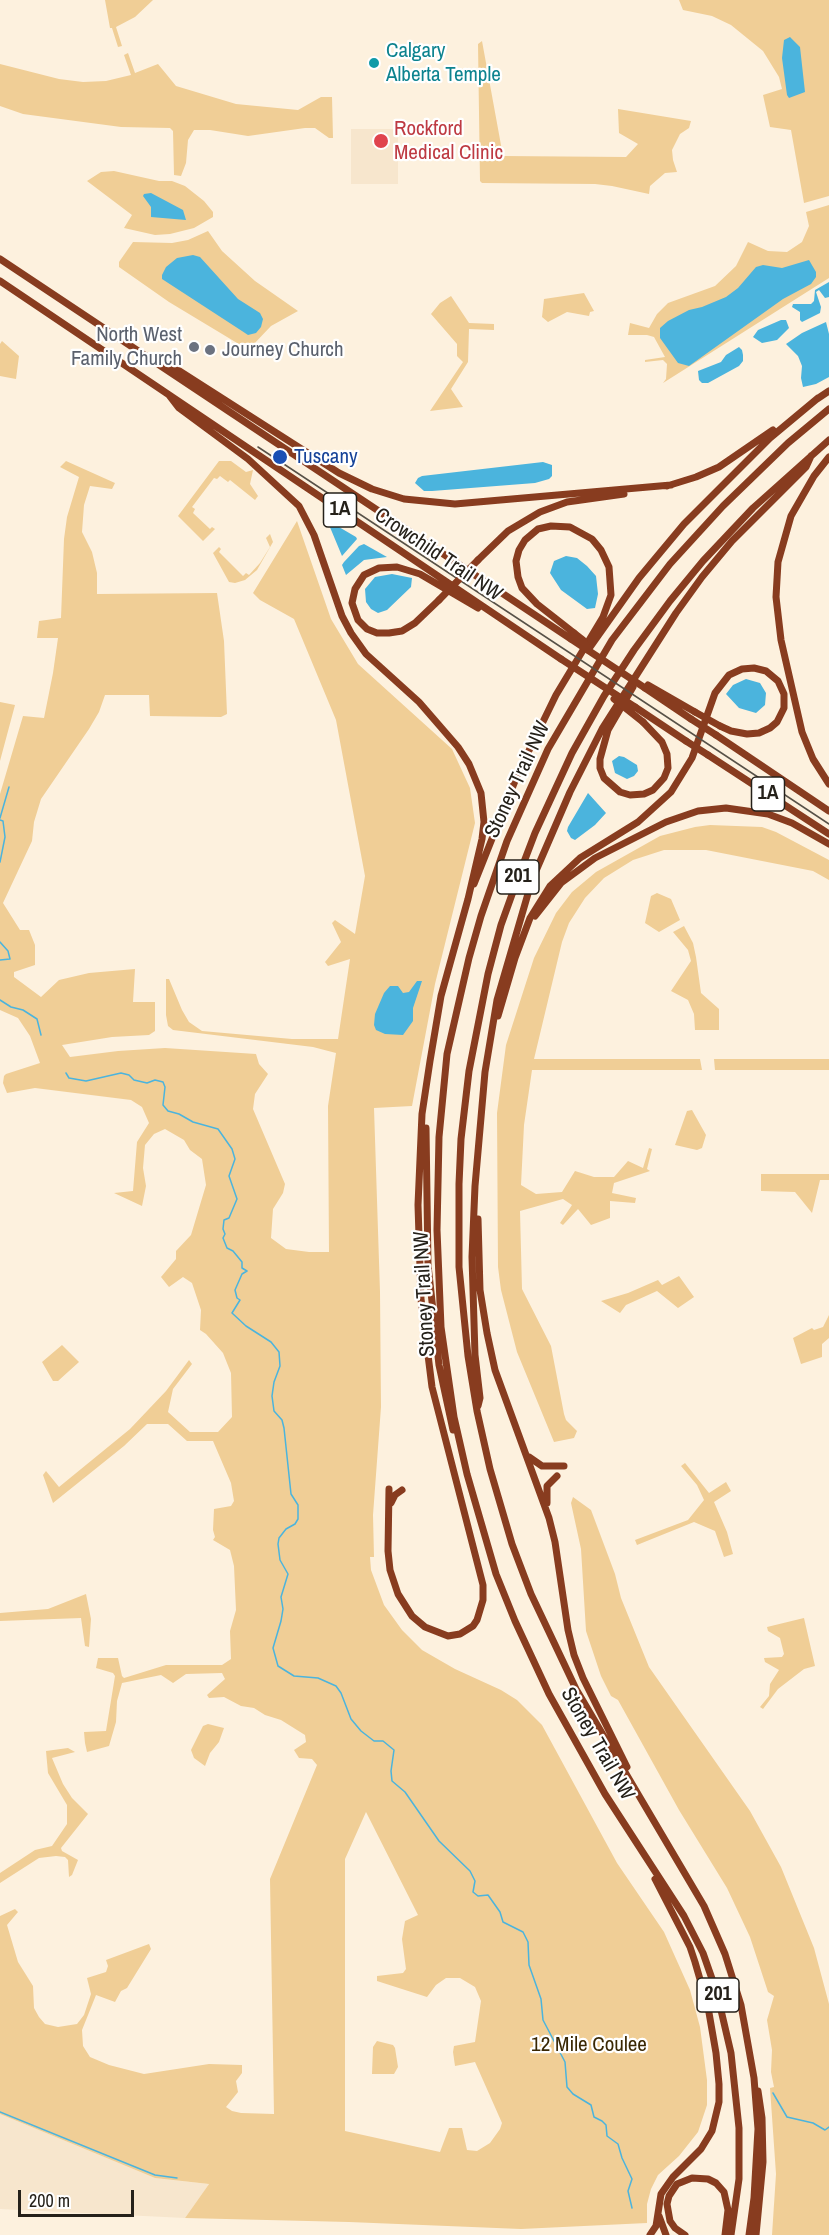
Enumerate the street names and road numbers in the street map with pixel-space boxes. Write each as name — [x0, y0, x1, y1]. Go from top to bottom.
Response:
road number: 1A — [324, 493, 356, 527]
street label: Crowchild Trail NW — [369, 503, 507, 607]
street label: Stoney Trail NW — [480, 718, 556, 842]
road number: 1A — [752, 777, 784, 811]
road number: 201 — [497, 860, 539, 894]
street label: Stoney Trail NW — [409, 1231, 441, 1357]
street label: Stoney Trail NW — [555, 1683, 639, 1805]
road number: 201 — [697, 1978, 739, 2012]

